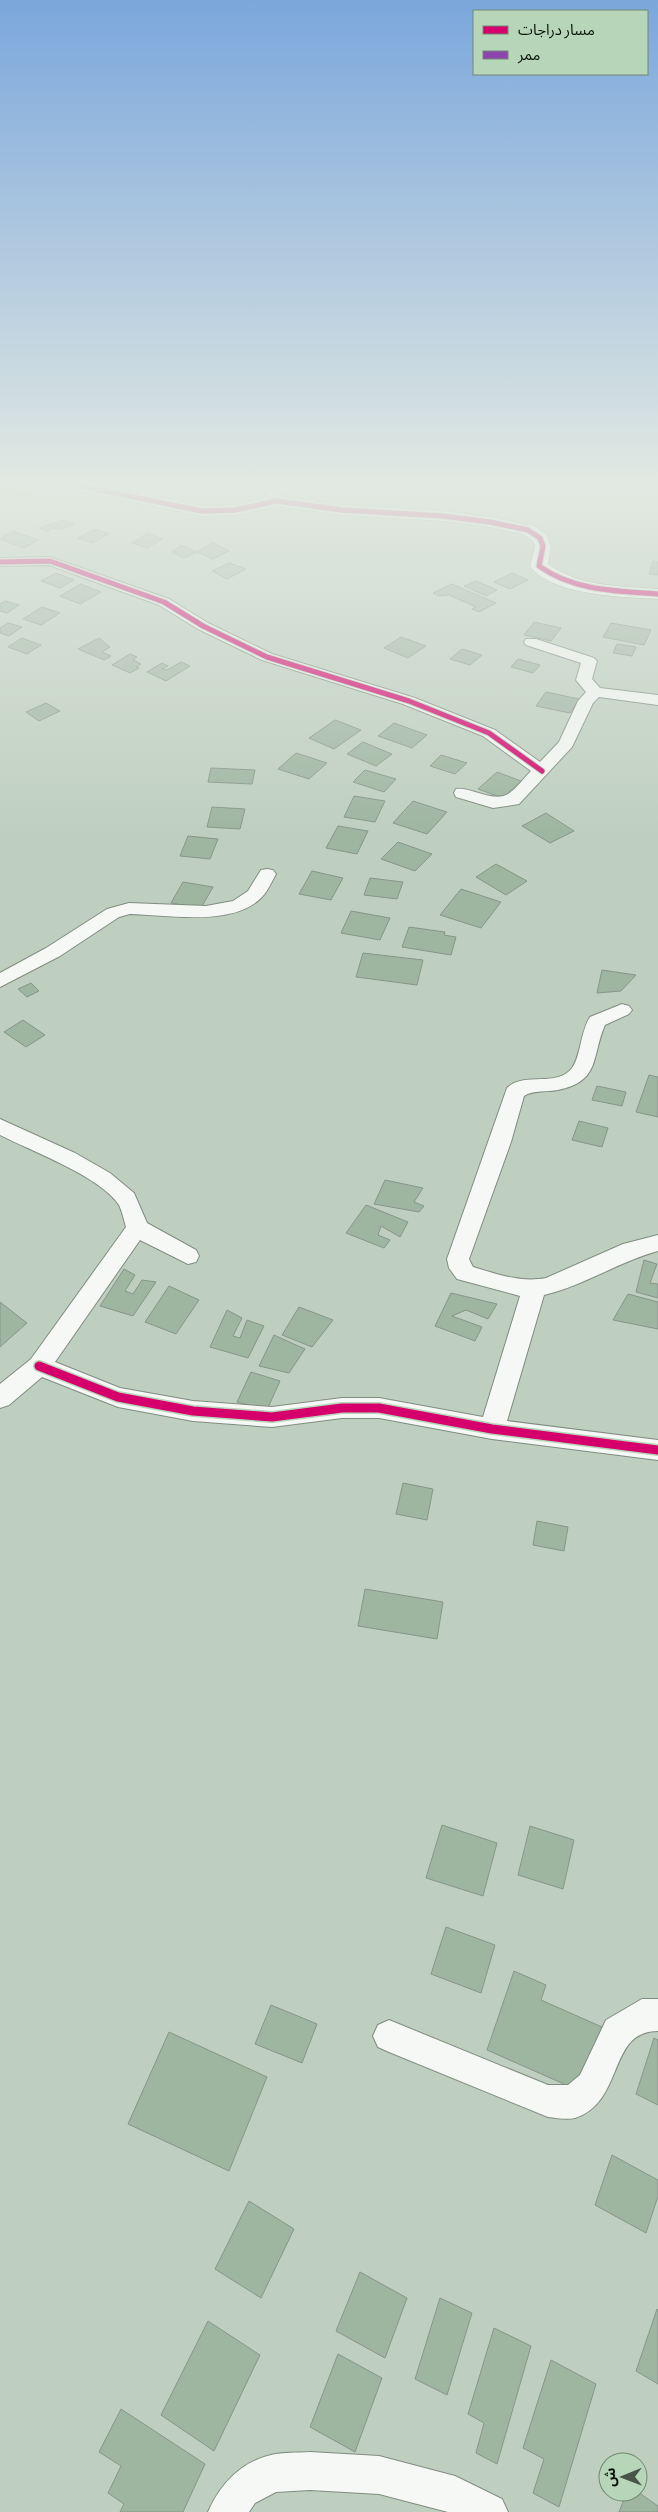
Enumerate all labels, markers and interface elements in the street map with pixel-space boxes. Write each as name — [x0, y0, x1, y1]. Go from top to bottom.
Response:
legend — [473, 10, 648, 75]
text: مسار دراجات — [518, 23, 595, 39]
text: ممر — [517, 48, 541, 64]
north arrow — [598, 2452, 648, 2502]
text: ش — [604, 2467, 618, 2487]

